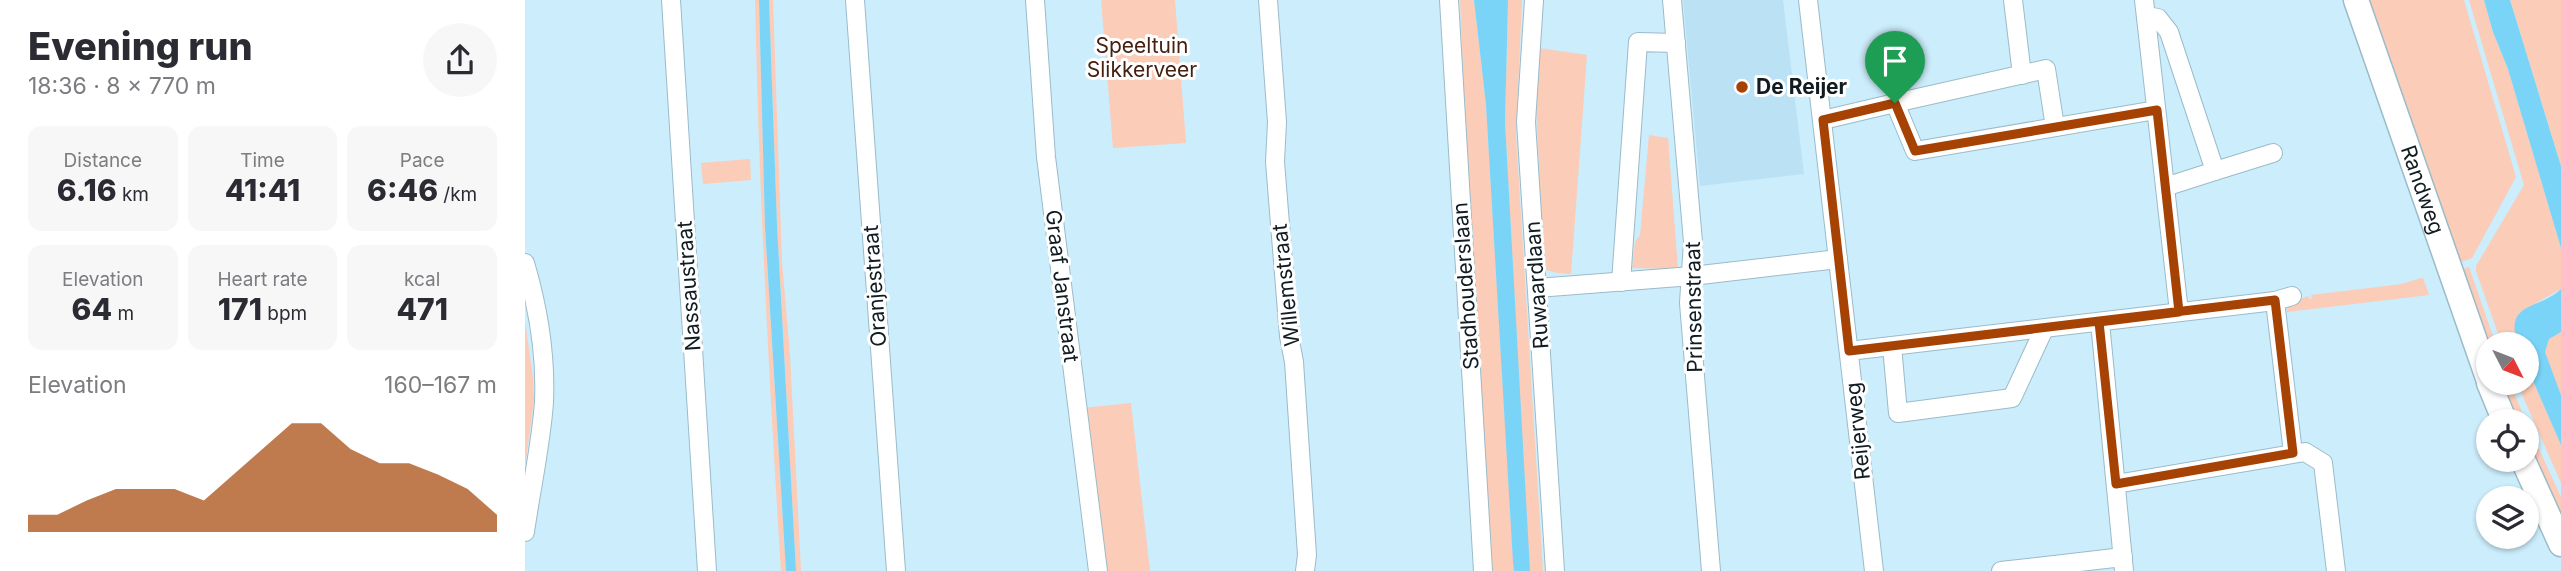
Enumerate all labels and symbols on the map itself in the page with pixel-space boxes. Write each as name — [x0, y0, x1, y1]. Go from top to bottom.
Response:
pin — [1865, 31, 1925, 103]
park label: Speeltuin Slikkerveer — [1087, 33, 1197, 82]
place label: De Reijer — [1756, 74, 1848, 99]
marker: De Reijer — [1734, 79, 1750, 95]
street label: Randweg — [2396, 142, 2450, 237]
street label: Stadhouderslaan — [1447, 202, 1484, 371]
street label: Graaf Janstraat — [1041, 208, 1084, 364]
street label: Nassaustraat — [671, 220, 706, 352]
street label: Ruwaardlaan — [1520, 220, 1553, 350]
street label: Willemstraat — [1267, 223, 1304, 347]
street label: Oranjestraat — [858, 224, 891, 348]
street label: Prinsenstraat — [1680, 241, 1707, 373]
north arrow — [2476, 332, 2539, 396]
street label: Reijerweg — [1840, 381, 1875, 481]

